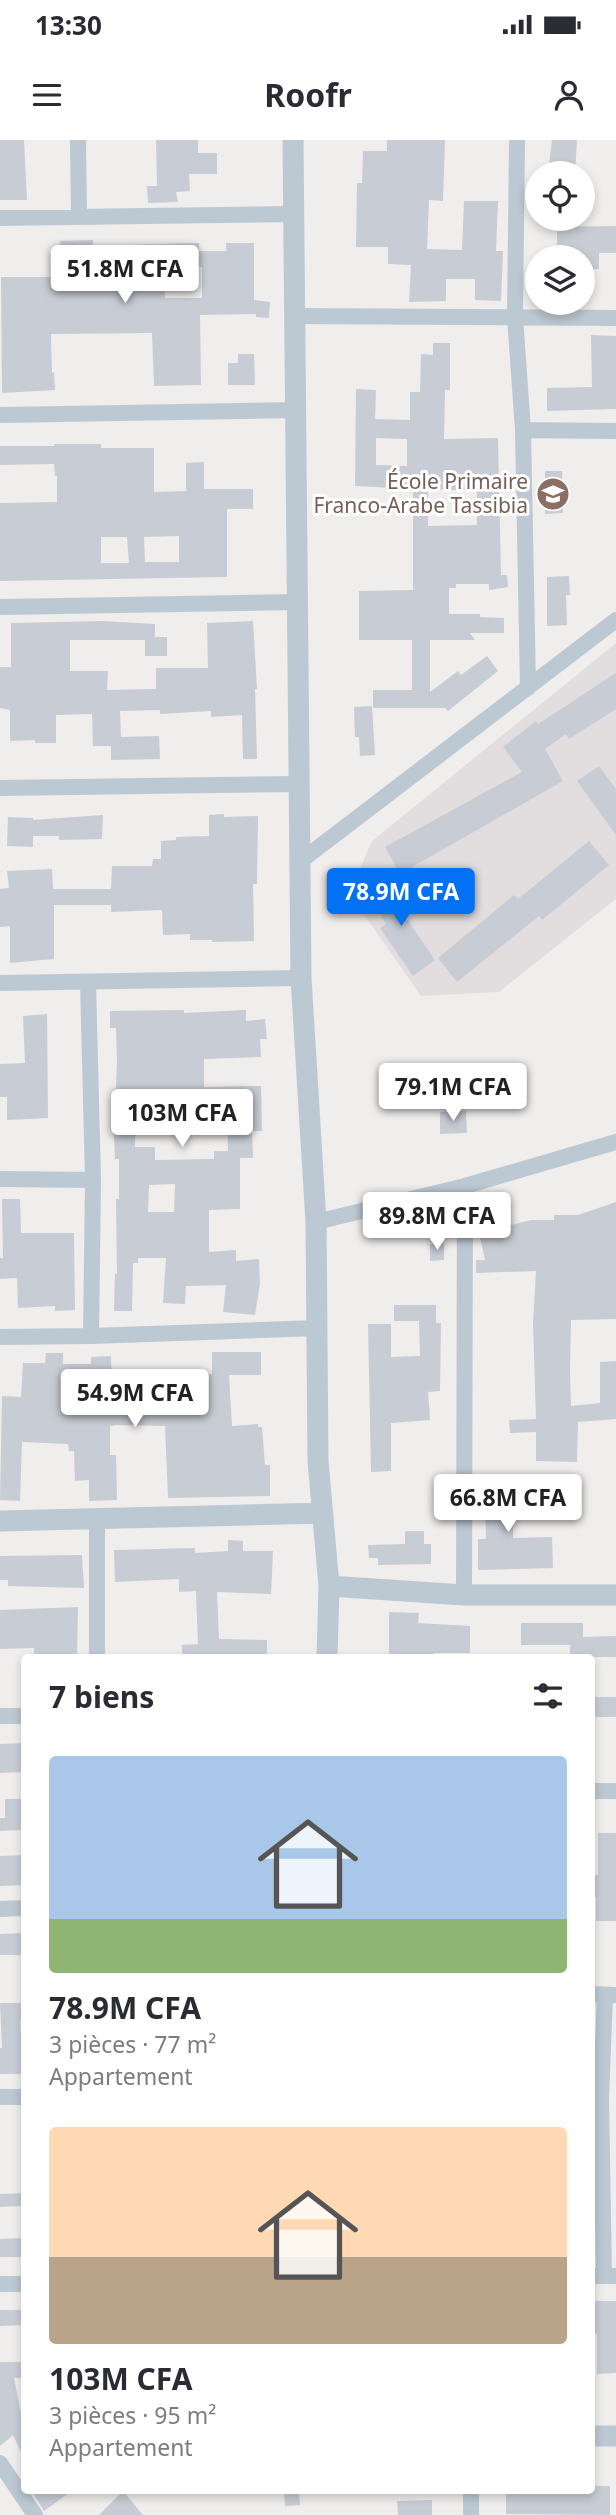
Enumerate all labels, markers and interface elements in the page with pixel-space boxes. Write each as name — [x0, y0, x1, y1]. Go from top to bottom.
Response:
text: 13:30 — [35, 7, 102, 43]
text: Roofr — [264, 73, 352, 116]
icon: menu — [28, 76, 66, 114]
icon: person — [550, 76, 588, 114]
map controls — [525, 161, 595, 315]
button: locate — [525, 161, 595, 231]
button: layers — [525, 245, 595, 315]
pin: 51.8M CFA — [45, 246, 205, 305]
text: 51.8M CFA — [67, 252, 183, 284]
place label: École Primaire Franco-Arabe Tassibia — [313, 467, 528, 519]
school or university icon: École Primaire Franco-Arabe Tassibia — [534, 475, 572, 513]
pin: 78.9M CFA — [321, 868, 481, 928]
text: 78.9M CFA — [343, 875, 459, 907]
pin: 79.1M CFA — [373, 1063, 533, 1123]
text: 79.1M CFA — [395, 1070, 511, 1102]
pin: 103M CFA — [110, 1090, 254, 1149]
text: 103M CFA — [127, 1096, 237, 1128]
pin: 89.8M CFA — [357, 1192, 517, 1252]
text: 89.8M CFA — [379, 1199, 495, 1231]
pin: 54.9M CFA — [55, 1370, 215, 1429]
text: 54.9M CFA — [77, 1376, 193, 1408]
pin: 66.8M CFA — [428, 1474, 588, 1534]
text: 66.8M CFA — [450, 1481, 566, 1513]
text: 7 biens — [49, 1676, 154, 1717]
icon: filters — [529, 1677, 567, 1715]
icon: home — [245, 1801, 371, 1927]
text: 78.9M CFA — [49, 1987, 201, 2028]
text: 3 pièces · 77 m² — [49, 2028, 216, 2060]
text: Appartement — [49, 2060, 193, 2092]
icon: home — [245, 2172, 371, 2298]
text: 103M CFA — [49, 2358, 192, 2399]
text: 3 pièces · 95 m² — [49, 2399, 216, 2431]
text: Appartement — [49, 2431, 193, 2463]

